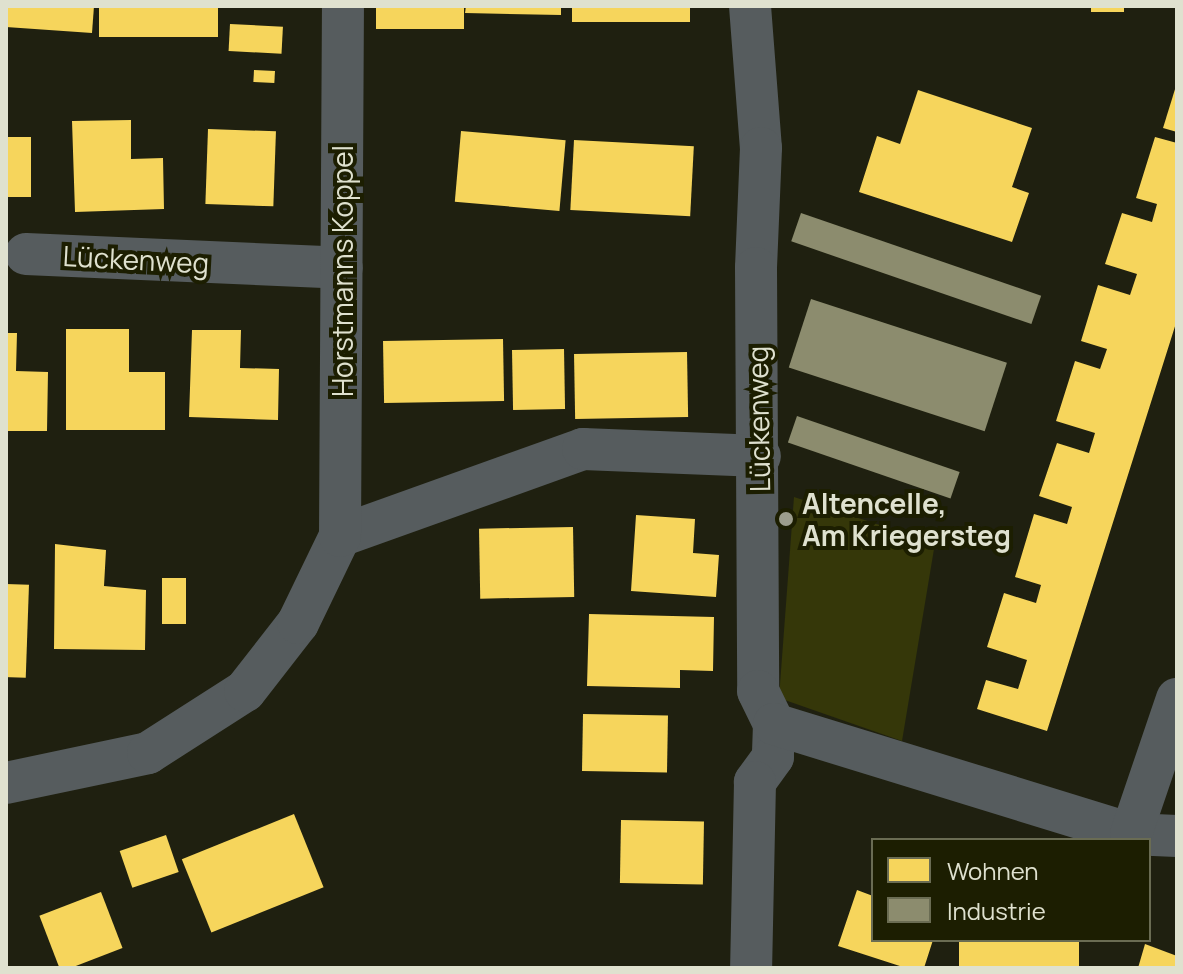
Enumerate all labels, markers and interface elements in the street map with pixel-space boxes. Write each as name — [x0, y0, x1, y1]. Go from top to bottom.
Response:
street label: Horstmanns Koppel — [325, 145, 359, 397]
street label: Lückenweg — [62, 238, 210, 280]
street label: Lückenweg — [740, 345, 776, 493]
place label: Altencelle, Am Kriegersteg — [802, 486, 1011, 552]
marker: Altencelle, Am Kriegersteg — [777, 510, 795, 528]
legend — [871, 838, 1151, 942]
text: Wohnen — [947, 854, 1039, 887]
text: Industrie — [947, 894, 1046, 927]

